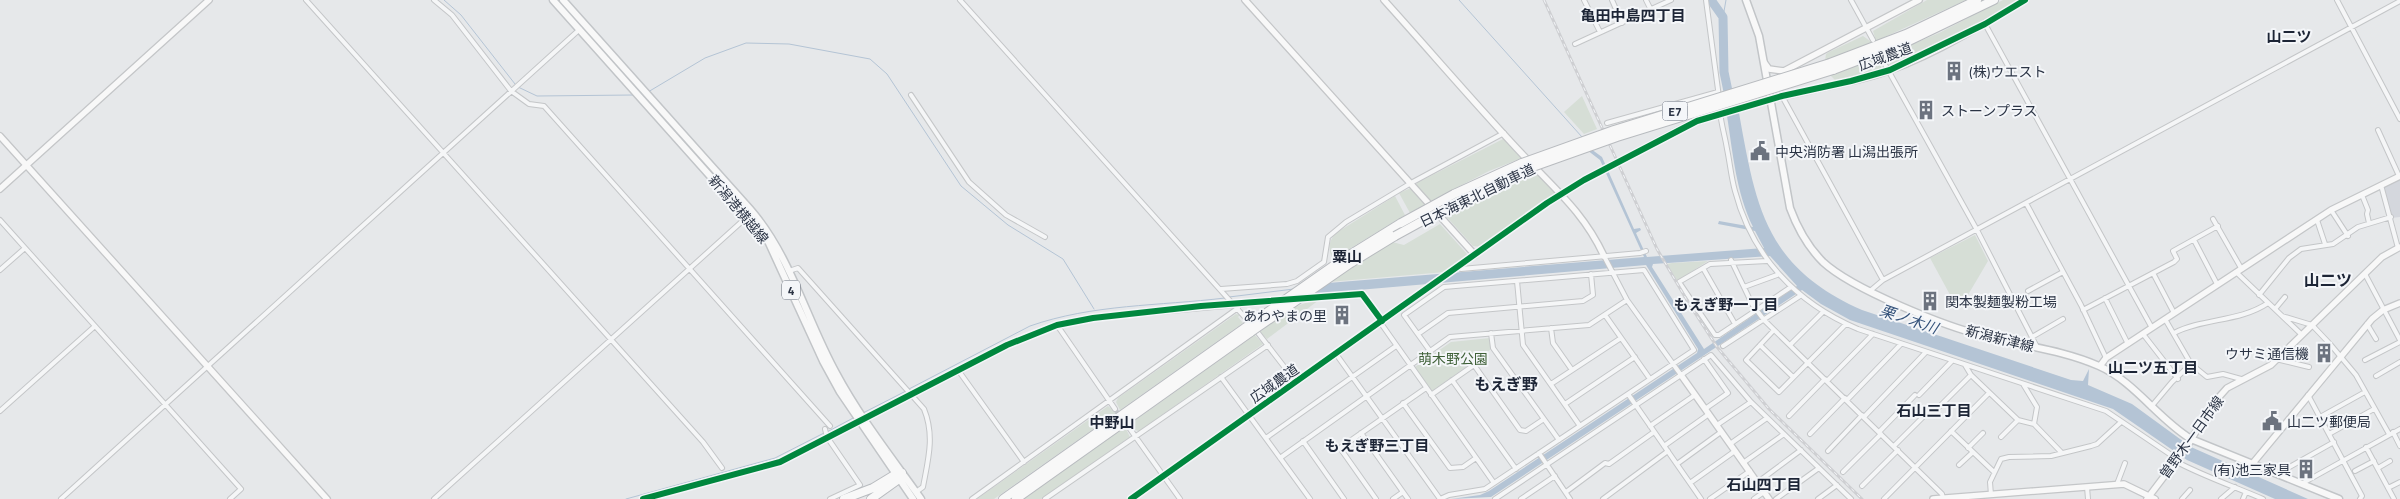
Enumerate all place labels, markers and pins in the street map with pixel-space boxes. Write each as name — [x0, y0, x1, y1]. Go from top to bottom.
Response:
building icon: (株)ウエスト — [1943, 60, 1965, 82]
place label: (株)ウエスト — [1969, 61, 2046, 82]
building icon: ストーンプラス — [1915, 99, 1937, 121]
place label: ストーンプラス — [1941, 100, 2038, 121]
public building icon: 中央消防署 山潟出張所 — [1749, 140, 1771, 162]
place label: 中央消防署 山潟出張所 — [1775, 141, 1918, 162]
building icon: 関本製麺製粉工場 — [1919, 290, 1941, 312]
place label: 関本製麺製粉工場 — [1945, 291, 2057, 312]
building icon: あわやまの里 — [1331, 304, 1353, 326]
place label: あわやまの里 — [1243, 305, 1327, 326]
building icon: ウサミ通信機 — [2313, 342, 2335, 364]
place label: ウサミ通信機 — [2225, 343, 2309, 364]
public building icon: 山二ツ郵便局 — [2261, 410, 2283, 432]
place label: 山二ツ郵便局 — [2287, 411, 2371, 432]
building icon: (有)池三家具 — [2295, 458, 2317, 480]
place label: (有)池三家具 — [2214, 459, 2291, 480]

